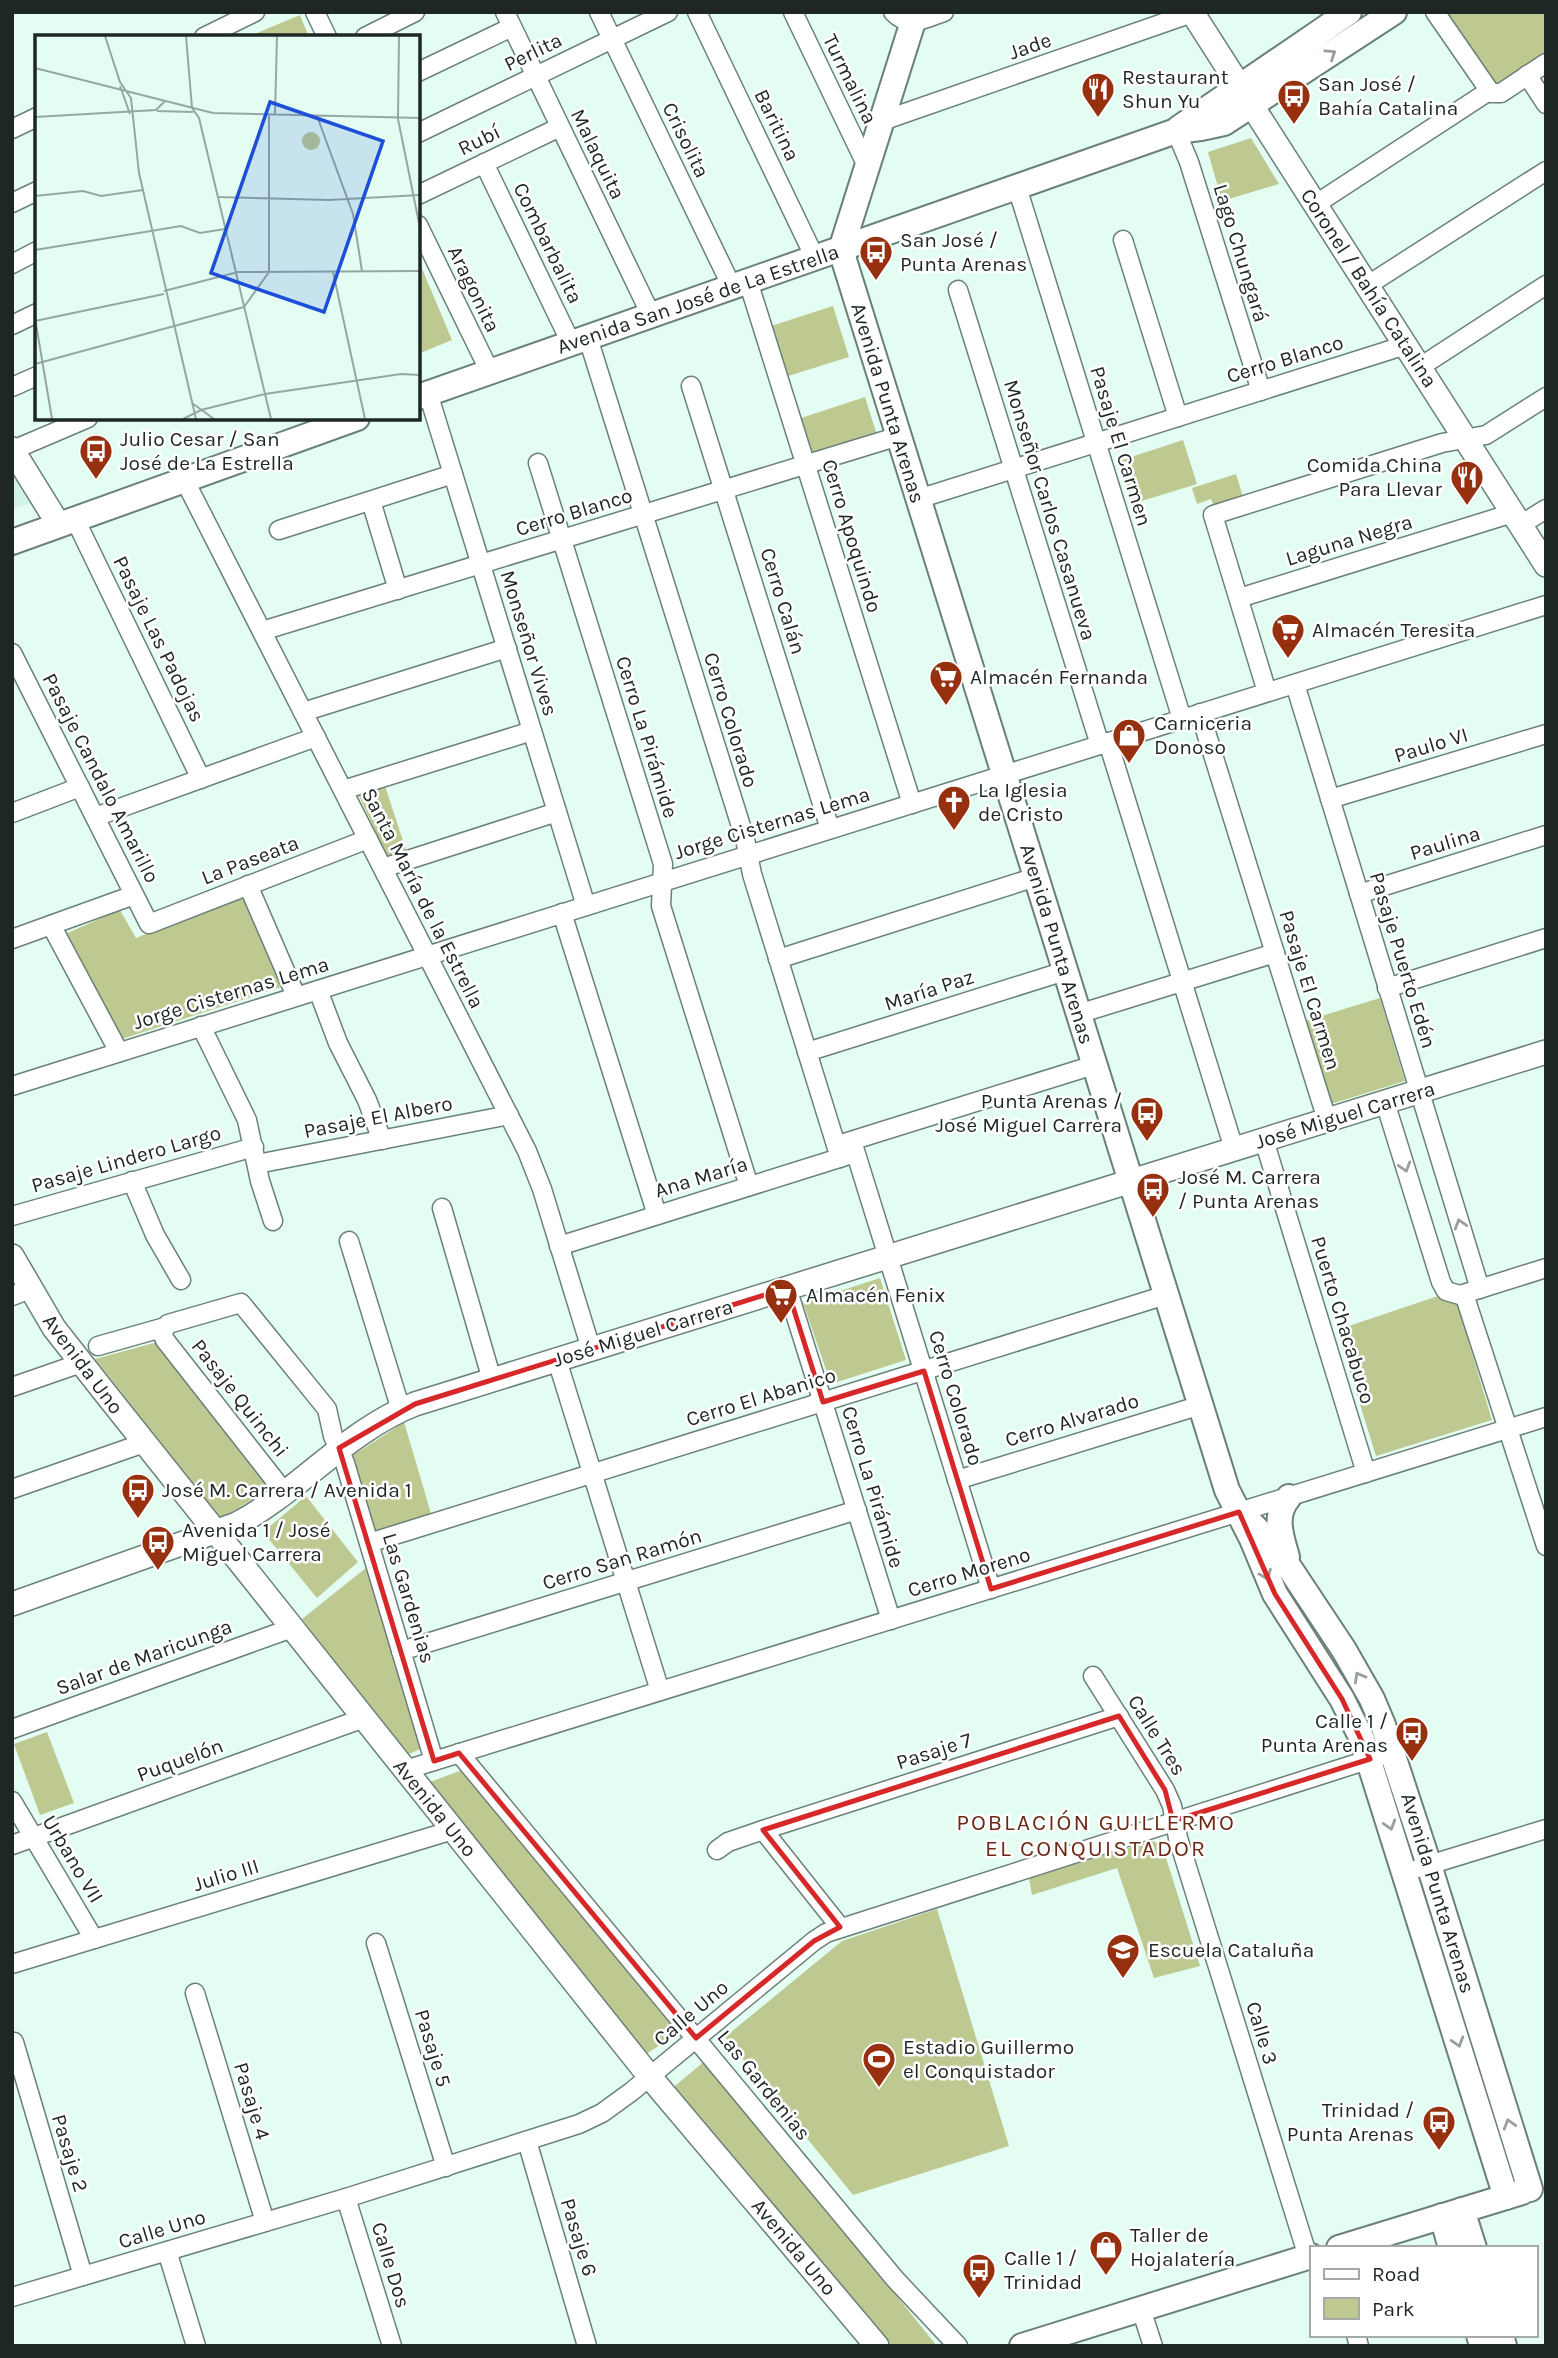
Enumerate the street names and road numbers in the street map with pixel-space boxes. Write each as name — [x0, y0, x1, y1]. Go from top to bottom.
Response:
street label: Perlita — [500, 28, 566, 76]
street label: Jade — [1006, 28, 1054, 64]
street label: Turmalina — [818, 30, 882, 128]
street label: Baritina — [749, 85, 805, 165]
street label: Crisolita — [657, 98, 715, 182]
street label: Malaquita — [566, 105, 630, 203]
street label: Rubí — [454, 119, 505, 160]
street label: Combarbalita — [508, 179, 588, 307]
street label: Lago Chungará — [1209, 181, 1273, 325]
street label: Coronel / Bahía Catalina — [1296, 184, 1442, 392]
street label: Avenida San José de La Estrella — [554, 239, 842, 359]
street label: Aragonita — [443, 242, 505, 336]
street label: Avenida Punta Arenas — [846, 300, 930, 506]
street label: Cerro Blanco — [1224, 330, 1346, 388]
street label: Pasaje El Carmen — [1085, 363, 1157, 529]
street label: Monseñor Carlos Casanueva — [999, 377, 1101, 643]
street label: Cerro Apoquindo — [817, 456, 887, 616]
street label: Cerro Blanco — [513, 483, 635, 541]
street label: Laguna Negra — [1283, 509, 1415, 571]
street label: Cerro Calán — [755, 545, 811, 657]
street label: Pasaje Las Padojas — [108, 552, 210, 726]
street label: Monseñor Vives — [495, 567, 563, 719]
street label: Cerro Colorado — [699, 650, 763, 790]
street label: Cerro La Pirámide — [611, 653, 683, 821]
street label: Pasaje Candalo Amarillo — [38, 669, 164, 887]
street label: Paulo VI — [1391, 722, 1471, 768]
street label: Jorge Cisternas Lema — [671, 782, 873, 864]
street label: Santa María de la Estrella — [357, 784, 489, 1012]
street label: Paulina — [1407, 821, 1483, 865]
street label: La Paseata — [198, 830, 302, 890]
street label: Avenida Punta Arenas — [1015, 841, 1099, 1047]
street label: Pasaje Puerto Edén — [1365, 869, 1441, 1051]
street label: Pasaje El Carmen — [1274, 907, 1346, 1073]
street label: Jorge Cisternas Lema — [130, 952, 332, 1034]
street label: María Paz — [881, 964, 977, 1016]
street label: José Miguel Carrera — [1252, 1076, 1438, 1154]
street label: Pasaje El Albero — [302, 1091, 454, 1143]
street label: Pasaje Lindero Largo — [28, 1120, 224, 1198]
street label: Ana María — [652, 1151, 750, 1203]
street label: Puerto Chacabuco — [1306, 1233, 1380, 1407]
street label: José Miguel Carrera — [550, 1294, 736, 1372]
street label: Avenida Uno — [38, 1309, 128, 1419]
street label: Cerro Colorado — [924, 1328, 988, 1468]
street label: Pasaje Quinchi — [186, 1334, 294, 1462]
street label: Cerro El Abanico — [683, 1363, 839, 1431]
street label: Cerro Alvarado — [1002, 1388, 1142, 1452]
street label: Cerro La Pirámide — [837, 1403, 909, 1571]
street label: Cerro San Ramón — [539, 1523, 705, 1595]
street label: Las Gardenias — [378, 1530, 440, 1666]
street label: Cerro Moreno — [905, 1542, 1033, 1602]
street label: Salar de Maricunga — [53, 1614, 235, 1700]
street label: Calle Tres — [1123, 1690, 1191, 1780]
street label: Pasaje 7 — [893, 1727, 975, 1774]
street label: Puquelón — [134, 1733, 226, 1787]
street label: Avenida Uno — [388, 1754, 482, 1862]
street label: Avenida Punta Arenas — [1396, 1790, 1480, 1996]
street label: Urbano VII — [37, 1811, 109, 1907]
street label: Julio III — [190, 1854, 262, 1896]
street label: Calle Uno — [649, 1975, 733, 2051]
street label: Calle 3 — [1241, 1999, 1283, 2067]
street label: Pasaje 5 — [410, 2006, 456, 2090]
street label: Las Gardenias — [712, 2025, 816, 2145]
street label: Pasaje 4 — [229, 2059, 275, 2143]
street label: Pasaje 2 — [47, 2111, 93, 2195]
street label: Avenida Uno — [747, 2194, 841, 2300]
street label: Pasaje 6 — [556, 2195, 602, 2279]
street label: Calle Uno — [116, 2204, 208, 2254]
street label: Calle Dos — [367, 2219, 415, 2311]

